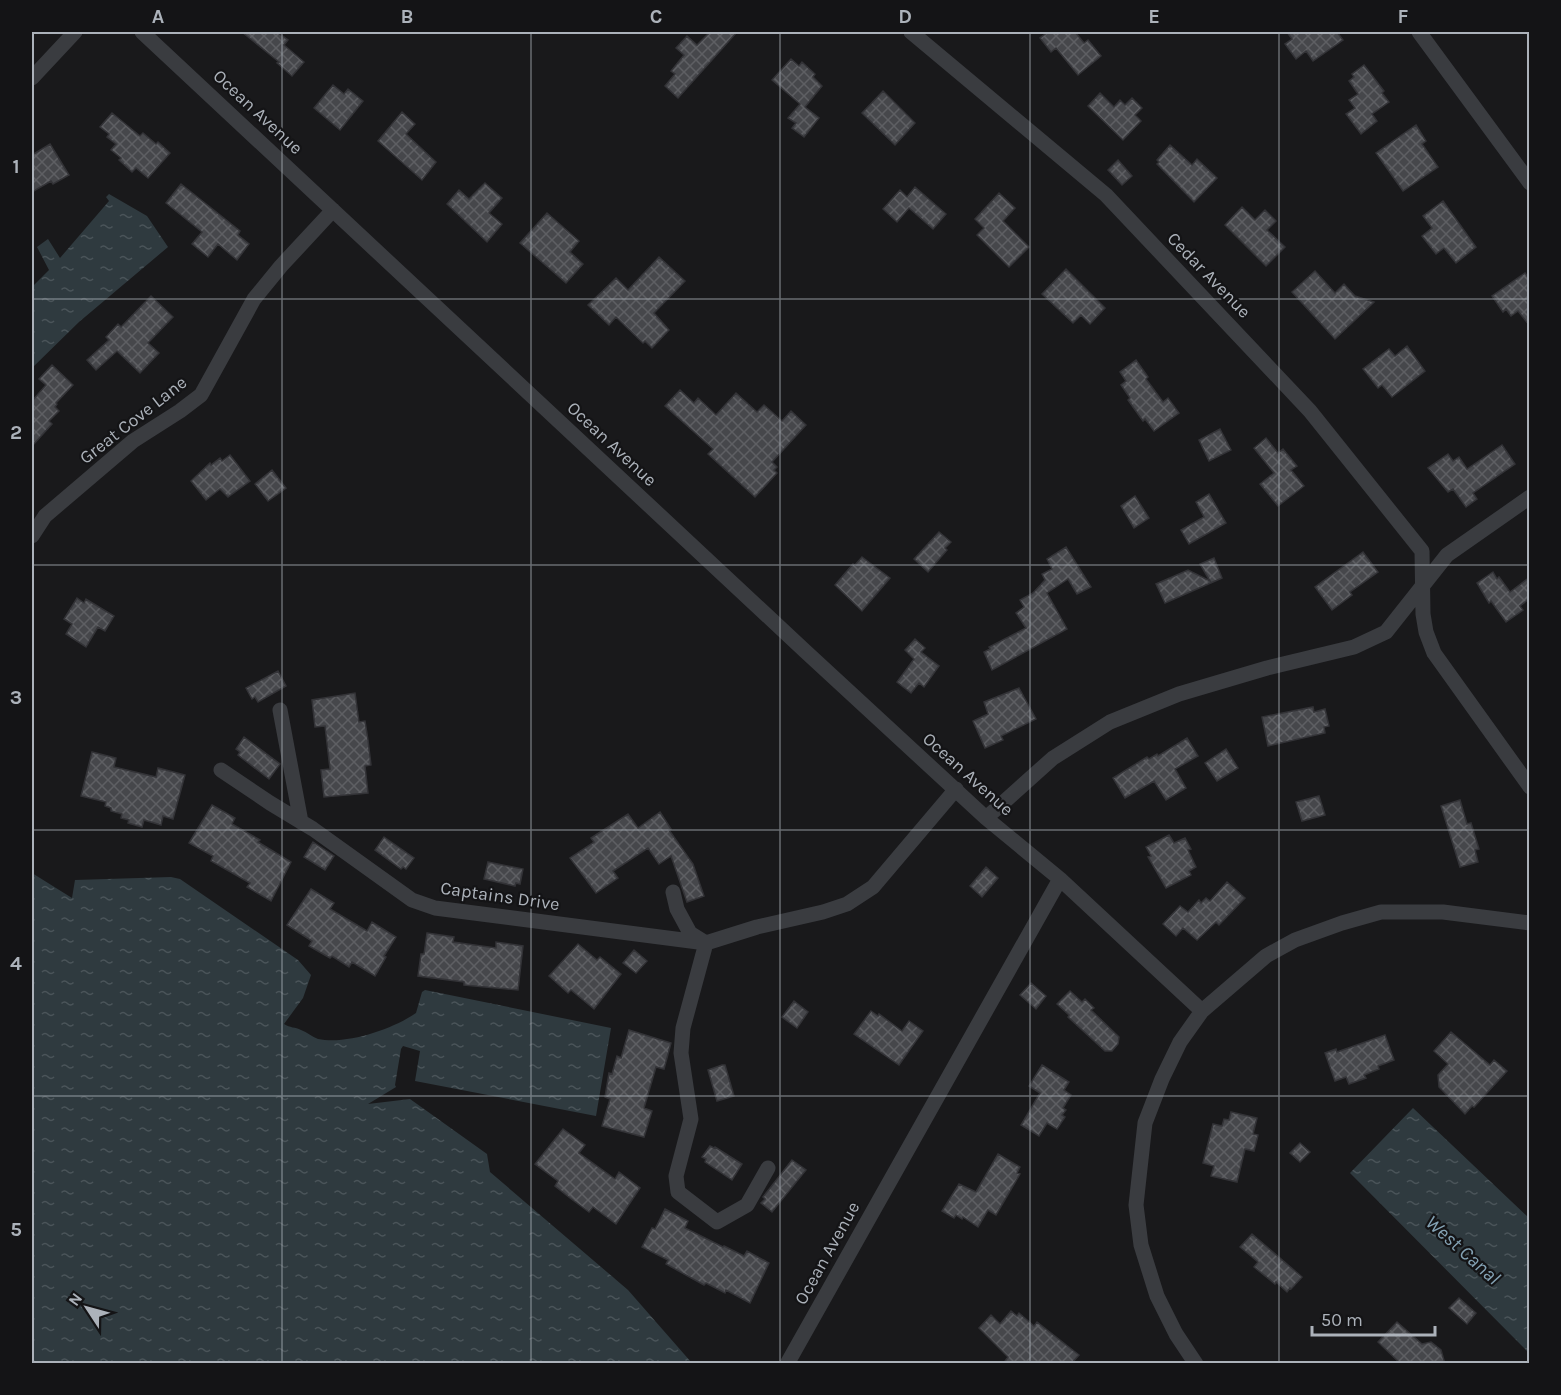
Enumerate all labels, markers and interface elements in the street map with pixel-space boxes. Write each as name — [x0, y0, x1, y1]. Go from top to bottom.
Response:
text: A — [152, 5, 165, 28]
text: B — [401, 5, 413, 28]
text: C — [650, 5, 662, 28]
text: D — [898, 5, 912, 28]
text: E — [1148, 5, 1160, 28]
text: F — [1398, 5, 1409, 28]
street label: Ocean Avenue — [209, 65, 307, 159]
text: 1 — [12, 155, 20, 178]
street label: Cedar Avenue — [1163, 227, 1255, 323]
street label: Great Cove Lane — [75, 371, 191, 469]
street label: Ocean Avenue — [563, 397, 661, 491]
text: 2 — [10, 421, 22, 444]
text: 3 — [10, 686, 22, 709]
street label: Ocean Avenue — [918, 728, 1018, 820]
street label: Captains Drive — [439, 877, 561, 915]
text: 4 — [10, 952, 22, 975]
street label: Ocean Avenue — [790, 1198, 864, 1308]
water label: West Canal — [1421, 1211, 1505, 1289]
text: 5 — [10, 1218, 22, 1241]
north arrow — [57, 1278, 117, 1338]
text: N — [64, 1289, 86, 1310]
scale bar — [1312, 1299, 1435, 1337]
text: 50 m — [1321, 1309, 1363, 1331]

